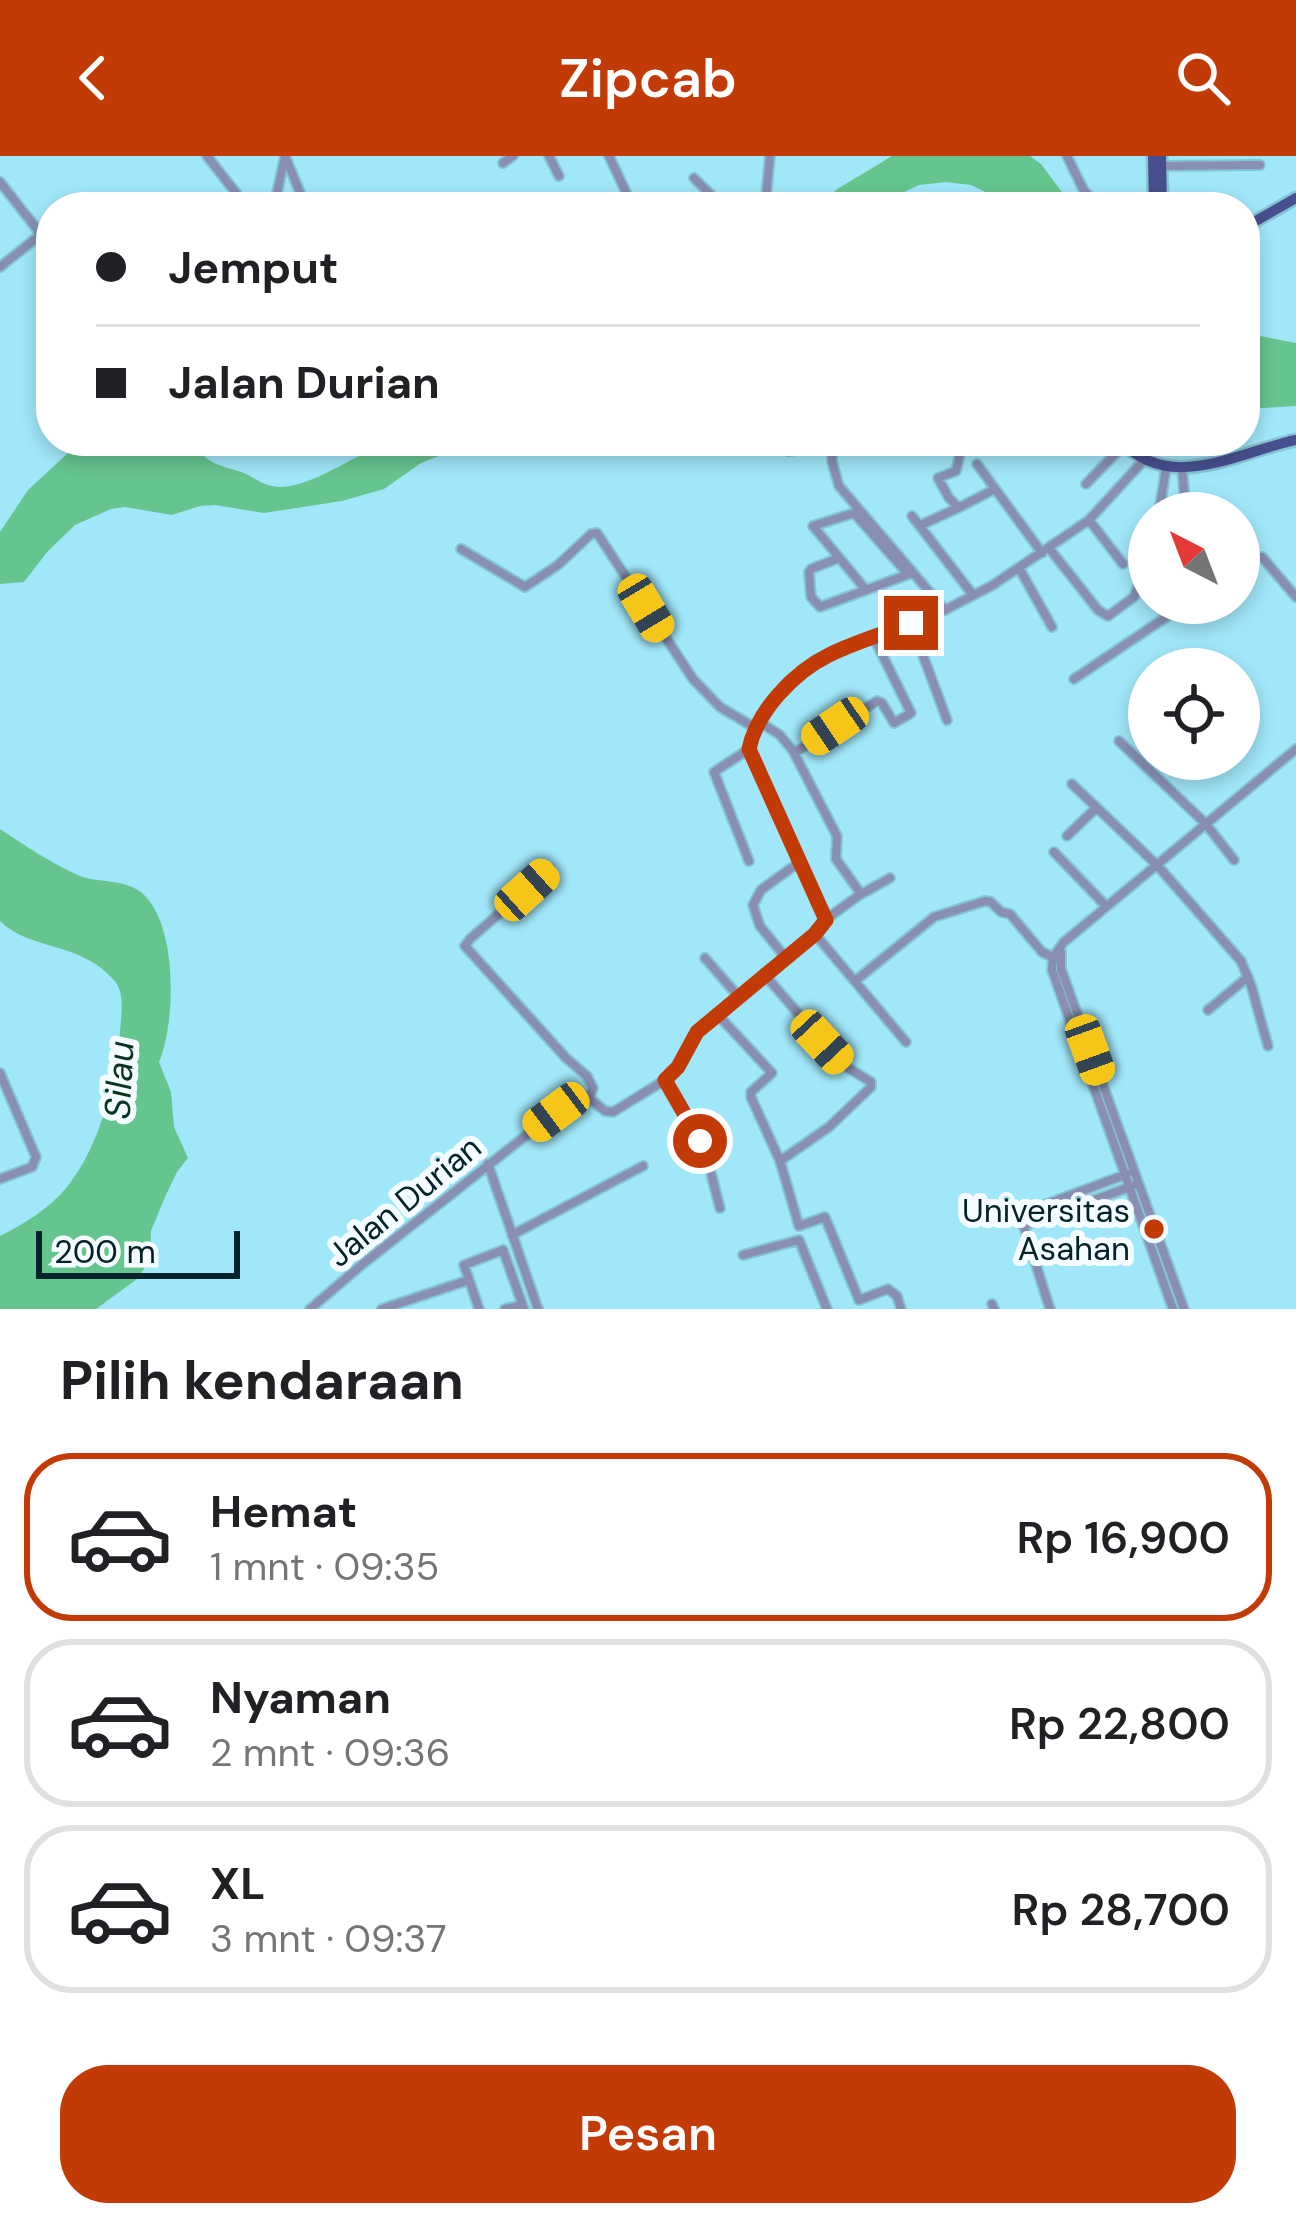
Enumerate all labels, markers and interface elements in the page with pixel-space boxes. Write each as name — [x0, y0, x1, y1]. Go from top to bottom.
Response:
text: Zipcab — [559, 43, 737, 114]
icon: back — [60, 45, 126, 111]
icon: search — [1170, 45, 1236, 111]
text: Jemput — [168, 238, 338, 297]
text: Jalan Durian — [168, 353, 440, 412]
north arrow — [1128, 492, 1260, 624]
map controls — [1128, 492, 1260, 780]
car — [612, 568, 680, 648]
route end — [884, 596, 938, 650]
button: locate — [1128, 648, 1260, 780]
car — [795, 691, 875, 761]
car — [488, 853, 566, 927]
car — [784, 1003, 860, 1081]
car — [1061, 1010, 1119, 1090]
water label: Silau — [93, 1040, 145, 1120]
car — [516, 1076, 596, 1148]
route start — [673, 1114, 727, 1168]
street label: Jalan Durian — [318, 1126, 490, 1276]
place label: Universitas Asahan — [962, 1189, 1130, 1270]
marker: Universitas Asahan — [1141, 1216, 1167, 1242]
scale bar — [36, 1225, 240, 1278]
text: 200 m — [54, 1230, 156, 1273]
text: Pilih kendaraan — [60, 1345, 464, 1416]
text: Hemat — [210, 1482, 357, 1541]
icon: car — [66, 1483, 174, 1591]
text: Rp 16,900 — [1016, 1508, 1230, 1567]
text: 1 mnt · 09:35 — [210, 1541, 439, 1592]
text: Nyaman — [210, 1668, 391, 1727]
icon: car — [66, 1669, 174, 1777]
text: Rp 22,800 — [1009, 1694, 1230, 1753]
text: 2 mnt · 09:36 — [210, 1727, 450, 1778]
text: XL — [210, 1854, 265, 1913]
icon: car — [66, 1855, 174, 1963]
text: Rp 28,700 — [1012, 1880, 1230, 1939]
text: 3 mnt · 09:37 — [210, 1913, 447, 1964]
button: Pesan — [60, 2065, 1236, 2203]

